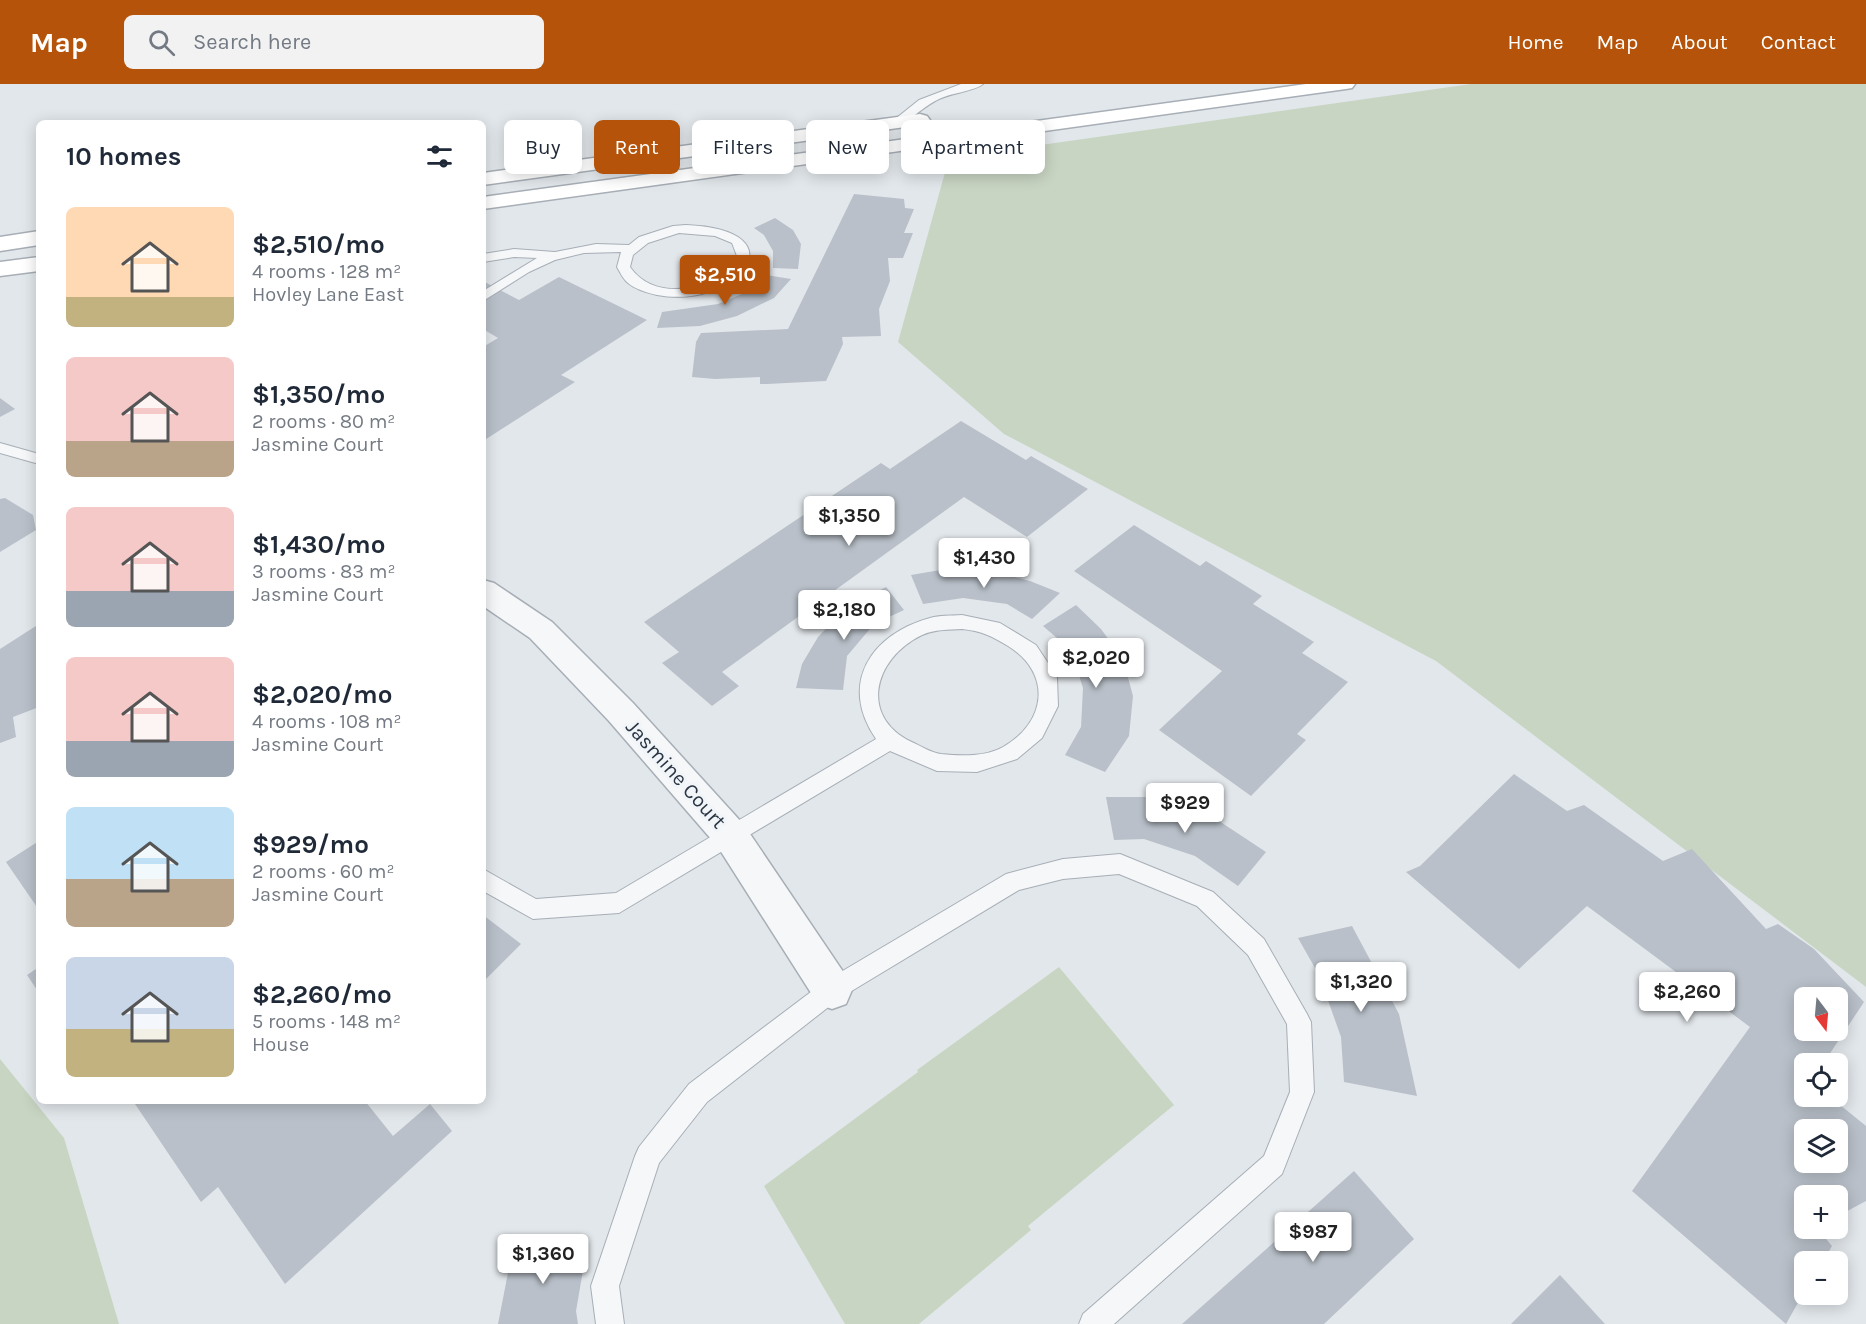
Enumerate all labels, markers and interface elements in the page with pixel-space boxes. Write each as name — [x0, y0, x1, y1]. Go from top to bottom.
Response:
search box — [124, 15, 544, 69]
text: Map — [30, 26, 88, 59]
icon: search — [145, 26, 178, 59]
text: Search here — [193, 29, 311, 55]
text: Home — [1508, 30, 1564, 54]
text: Map — [1597, 30, 1638, 54]
text: About — [1671, 30, 1728, 54]
text: Contact — [1761, 30, 1836, 54]
chip: Buy — [504, 120, 582, 174]
chip: Rent — [594, 120, 680, 174]
chip: Filters — [692, 120, 794, 174]
chip: New — [806, 120, 889, 174]
chip: Apartment — [901, 120, 1045, 174]
icon: filters — [423, 140, 456, 173]
text: 10 homes — [66, 141, 181, 172]
text: $2,510/mo — [252, 229, 385, 260]
icon: home — [114, 231, 186, 303]
pin: $2,510 — [676, 255, 774, 306]
text: 4 rooms · 128 m² — [252, 260, 401, 283]
text: $2,510 — [694, 263, 756, 286]
text: Hovley Lane East — [252, 283, 404, 306]
text: $1,350/mo — [252, 379, 385, 410]
icon: home — [114, 381, 186, 453]
text: 2 rooms · 80 m² — [252, 410, 395, 433]
text: Jasmine Court — [252, 433, 383, 456]
pin: $1,350 — [800, 496, 898, 547]
text: $1,350 — [818, 504, 880, 527]
text: $1,430/mo — [252, 529, 386, 560]
icon: home — [114, 531, 186, 603]
pin: $1,430 — [935, 538, 1033, 589]
text: $1,430 — [953, 546, 1015, 569]
text: 3 rooms · 83 m² — [252, 560, 396, 583]
text: Jasmine Court — [252, 583, 383, 606]
pin: $2,180 — [795, 590, 893, 641]
text: $2,180 — [812, 598, 876, 621]
pin: $2,020 — [1047, 638, 1145, 689]
text: $2,020 — [1062, 646, 1130, 669]
text: $2,020/mo — [252, 679, 393, 710]
icon: home — [114, 681, 186, 753]
text: 4 rooms · 108 m² — [252, 710, 402, 733]
street label: Jasmine Court — [621, 715, 731, 833]
text: Jasmine Court — [252, 733, 383, 756]
pin: $929 — [1149, 783, 1221, 834]
text: $929 — [1160, 791, 1210, 814]
text: $929/mo — [252, 829, 369, 860]
icon: home — [114, 831, 186, 903]
text: 2 rooms · 60 m² — [252, 860, 395, 883]
text: Jasmine Court — [252, 883, 383, 906]
pin: $1,320 — [1312, 962, 1410, 1013]
text: $1,320 — [1329, 970, 1393, 993]
pin: $2,260 — [1638, 972, 1736, 1023]
text: $2,260/mo — [252, 979, 392, 1010]
text: $2,260 — [1653, 980, 1721, 1003]
icon: home — [114, 981, 186, 1053]
north arrow — [1794, 987, 1848, 1041]
map controls — [1794, 987, 1848, 1305]
text: 5 rooms · 148 m² — [252, 1010, 401, 1033]
text: House — [252, 1033, 309, 1056]
button: locate — [1794, 1053, 1848, 1107]
button: layers — [1794, 1119, 1848, 1173]
button: + — [1794, 1185, 1848, 1239]
pin: $987 — [1277, 1212, 1349, 1263]
text: $987 — [1289, 1220, 1337, 1243]
pin: $1,360 — [494, 1234, 592, 1285]
text: $1,360 — [511, 1242, 575, 1265]
button: − — [1794, 1251, 1848, 1305]

